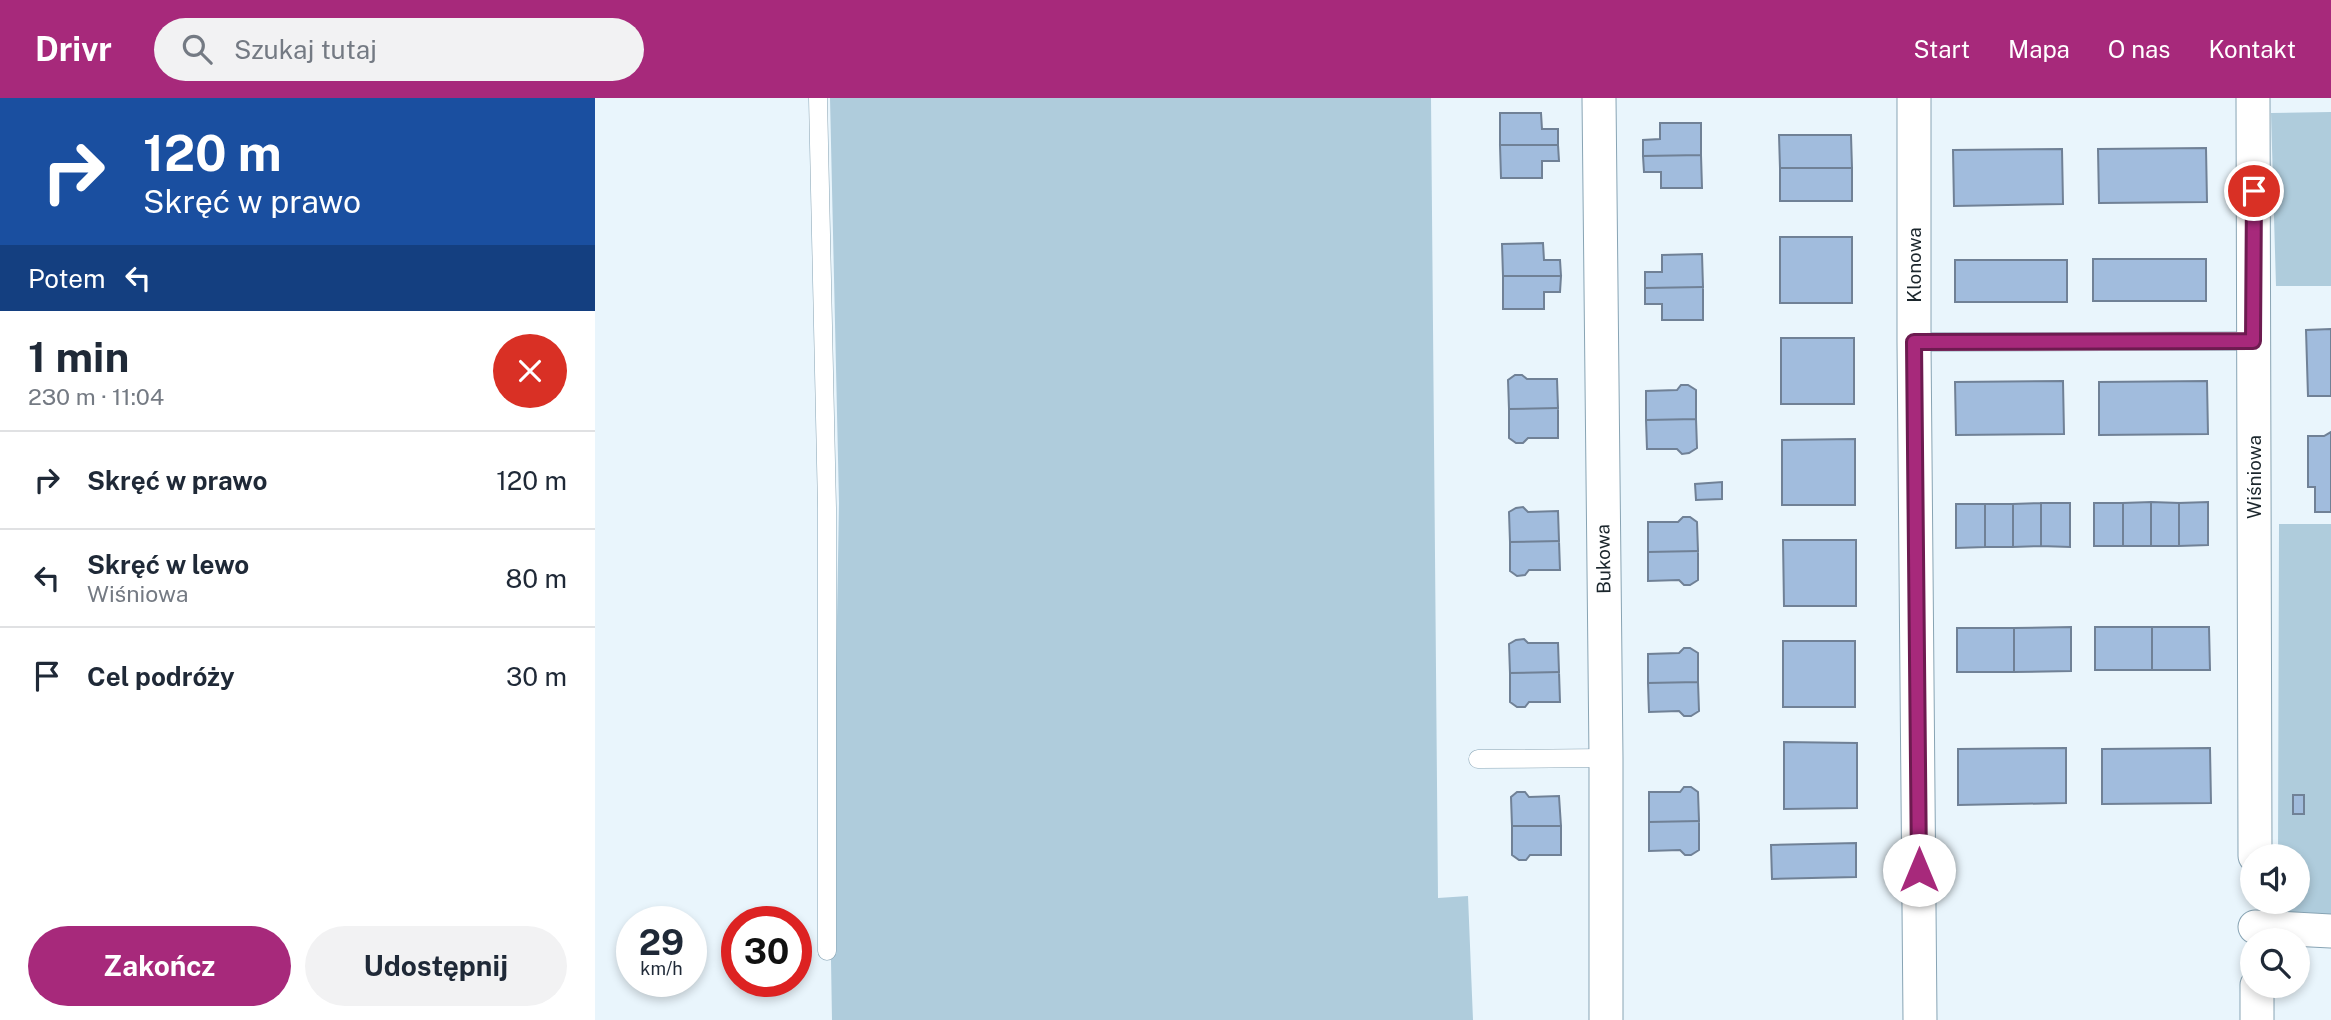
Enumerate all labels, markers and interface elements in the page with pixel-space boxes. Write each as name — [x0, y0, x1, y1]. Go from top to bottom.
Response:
search box — [154, 18, 644, 81]
text: Drivr — [35, 30, 112, 68]
icon: search — [178, 30, 216, 68]
text: Szukaj tutaj — [234, 34, 377, 65]
text: Start — [1913, 35, 1970, 63]
text: Mapa — [2008, 35, 2070, 63]
text: O nas — [2108, 35, 2170, 63]
text: Kontakt — [2208, 35, 2296, 63]
text: 120 m — [143, 124, 282, 182]
icon: right — [28, 126, 119, 217]
pin — [2224, 161, 2284, 221]
icon: arrive — [2235, 172, 2273, 210]
text: Skręć w prawo — [143, 183, 361, 220]
street label: Klonowa — [1903, 227, 1925, 303]
icon: left — [119, 259, 157, 297]
text: Potem — [28, 263, 105, 294]
text: 1 min — [28, 332, 129, 381]
button: close — [493, 334, 567, 408]
text: 230 m · 11:04 — [28, 383, 164, 410]
street label: Wiśniowa — [2243, 435, 2265, 519]
icon: right — [28, 461, 66, 499]
text: Skręć w prawo — [87, 465, 267, 496]
text: 120 m — [496, 465, 567, 496]
street label: Bukowa — [1591, 524, 1615, 594]
text: Skręć w lewo — [87, 549, 249, 580]
icon: left — [28, 559, 66, 597]
text: 80 m — [506, 563, 567, 594]
text: Wiśniowa — [87, 580, 188, 607]
icon: arrive — [28, 657, 66, 695]
text: Cel podróży — [87, 661, 235, 692]
text: 30 m — [506, 661, 567, 692]
position arrow — [1882, 833, 1956, 907]
map controls — [2240, 844, 2310, 998]
button: sound — [2240, 844, 2310, 914]
speed limit sign: 30 — [721, 906, 812, 997]
text: 29 — [639, 922, 684, 963]
button: Zakończ — [28, 926, 291, 1006]
button: Udostępnij — [305, 926, 567, 1006]
button: search — [2240, 928, 2310, 998]
text: km/h — [640, 958, 683, 979]

